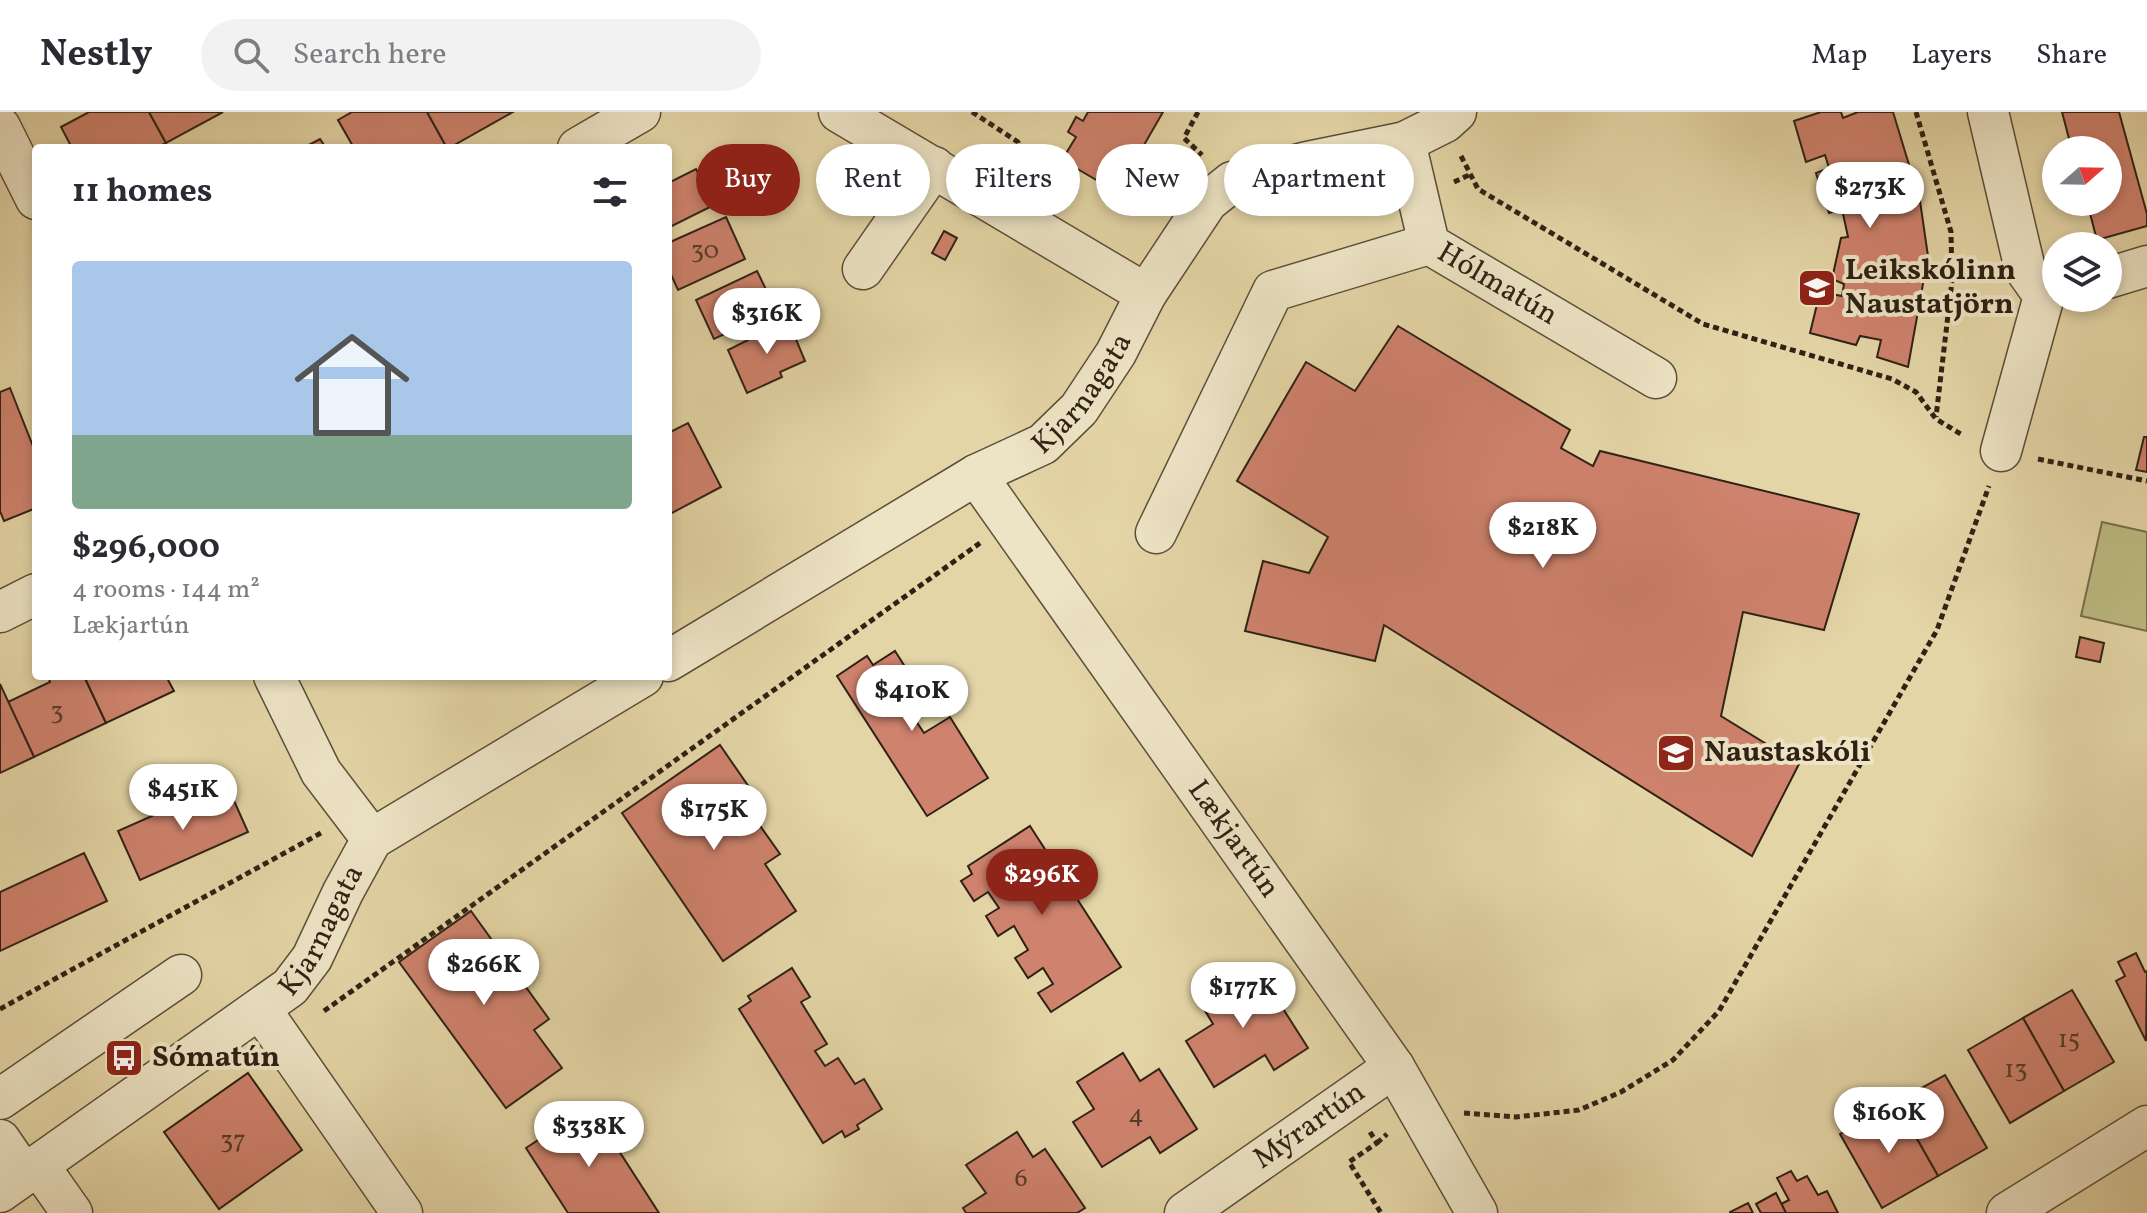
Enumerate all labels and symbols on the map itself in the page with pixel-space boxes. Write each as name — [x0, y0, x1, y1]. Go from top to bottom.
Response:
north arrow — [2042, 136, 2122, 216]
pin: $273K — [1814, 162, 1926, 230]
street label: Hólmatún — [1429, 232, 1565, 336]
house number: 30 — [691, 233, 719, 269]
place label: Leikskólinn Naustatjörn — [1845, 250, 2016, 326]
school or university icon: Leikskólinn Naustatjörn — [1796, 267, 1838, 309]
pin: $316K — [711, 288, 823, 356]
street label: Kjarnagata — [1023, 326, 1143, 465]
pin: $218K — [1487, 502, 1599, 570]
pin: $410K — [856, 665, 968, 733]
house number: 3 — [50, 694, 64, 730]
school or university icon: Naustaskóli — [1655, 732, 1697, 774]
place label: Naustaskóli — [1704, 732, 1871, 774]
pin: $451K — [127, 764, 239, 832]
street label: Lækjartún — [1177, 772, 1290, 907]
pin: $175K — [658, 784, 770, 852]
pin: $296K — [986, 849, 1098, 917]
street label: Kjarnagata — [269, 858, 375, 1006]
pin: $266K — [428, 939, 540, 1007]
pin: $177K — [1187, 962, 1299, 1030]
house number: 15 — [2058, 1022, 2080, 1058]
bus stop icon: Sómatún — [103, 1037, 145, 1079]
place label: Sómatún — [152, 1037, 280, 1079]
house number: 13 — [2004, 1052, 2028, 1088]
street label: Mýrartún — [1245, 1072, 1374, 1180]
pin: $160K — [1833, 1087, 1945, 1155]
house number: 4 — [1128, 1097, 1144, 1133]
pin: $338K — [533, 1101, 645, 1169]
house number: 37 — [220, 1123, 246, 1159]
house number: 6 — [1014, 1161, 1028, 1197]

